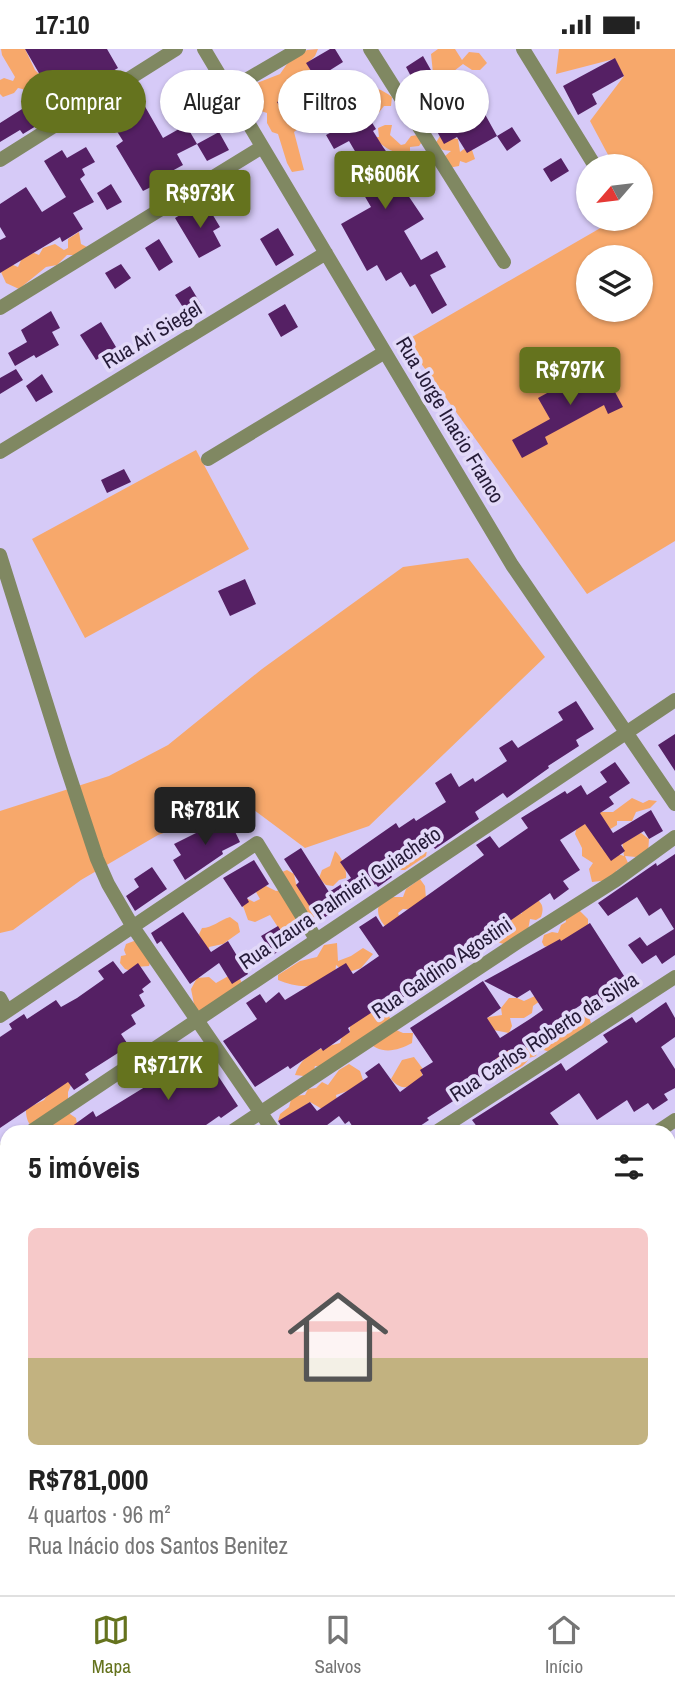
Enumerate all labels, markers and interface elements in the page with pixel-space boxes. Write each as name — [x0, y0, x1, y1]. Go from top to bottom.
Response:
text: 17:10 — [35, 7, 90, 42]
chip: Comprar — [21, 70, 146, 133]
chip: Alugar — [160, 70, 264, 133]
chip: Filtros — [278, 70, 381, 133]
chip: Novo — [395, 70, 489, 133]
pin: R$606K — [328, 151, 442, 211]
north arrow — [576, 154, 653, 231]
map controls — [576, 154, 653, 322]
text: R$606K — [350, 158, 420, 189]
pin: R$973K — [143, 171, 257, 230]
text: R$973K — [165, 177, 235, 208]
button: layers — [576, 245, 653, 322]
street label: Rua Ari Siegel — [97, 294, 207, 376]
street label: Rua Jorge Inacio Franco — [389, 331, 512, 508]
pin: R$797K — [513, 347, 627, 407]
text: R$797K — [535, 354, 605, 385]
pin: R$781K — [148, 787, 262, 847]
text: R$781K — [170, 794, 240, 825]
street label: Rua Izaura Palmieri Guiacheto — [233, 819, 446, 976]
street label: Rua Galdino Agostini — [366, 910, 518, 1025]
street label: Rua Carlos Roberto da Silva — [444, 965, 644, 1108]
pin: R$717K — [111, 1042, 225, 1102]
text: R$717K — [133, 1049, 203, 1080]
text: 5 imóveis — [28, 1147, 140, 1187]
icon: filters — [610, 1148, 648, 1186]
icon: home — [275, 1274, 401, 1400]
text: R$781,000 — [28, 1459, 148, 1499]
text: 4 quartos · 96 m² — [28, 1499, 171, 1530]
text: Rua Inácio dos Santos Benitez — [28, 1530, 288, 1561]
tab: Mapa — [92, 1611, 131, 1679]
tab: Salvos — [315, 1611, 361, 1679]
tab: Início — [545, 1611, 583, 1679]

